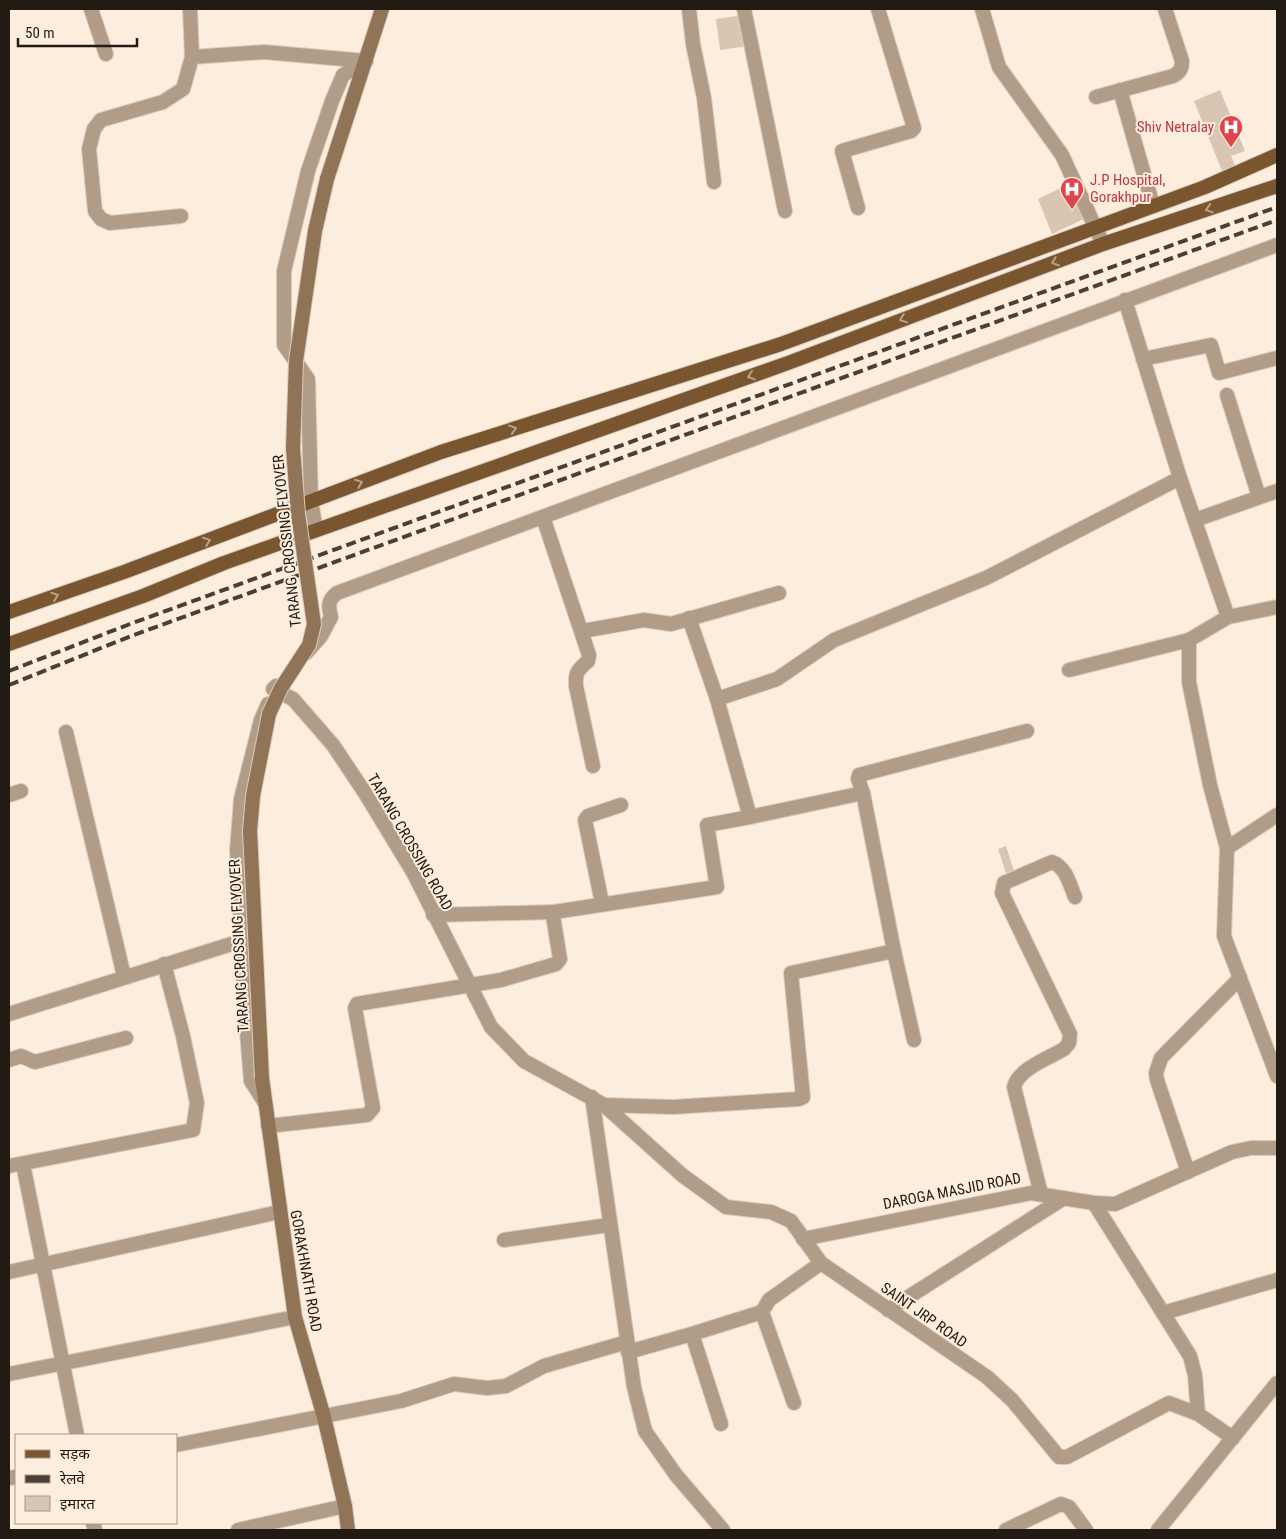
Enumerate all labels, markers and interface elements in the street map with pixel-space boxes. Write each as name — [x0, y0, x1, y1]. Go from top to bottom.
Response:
scale bar — [18, 15, 136, 47]
text: 50 m — [25, 24, 55, 42]
hospital icon: Shiv Netralay — [1218, 114, 1244, 148]
place label: Shiv Netralay — [1137, 118, 1214, 136]
place label: J.P Hospital, Gorakhpur — [1090, 171, 1166, 206]
hospital icon: J.P Hospital, Gorakhpur — [1059, 176, 1085, 210]
one-way arrow — [1205, 203, 1214, 213]
one-way arrow — [1052, 256, 1060, 266]
one-way arrow — [899, 313, 908, 323]
one-way arrow — [747, 370, 756, 380]
one-way arrow — [508, 425, 516, 435]
street label: TARANG CROSSING FLYOVER — [269, 454, 305, 628]
one-way arrow — [354, 479, 363, 489]
one-way arrow — [203, 536, 211, 546]
one-way arrow — [50, 592, 59, 602]
street label: TARANG CROSSING ROAD — [364, 771, 456, 913]
street label: TARANG CROSSING FLYOVER — [225, 859, 253, 1033]
street label: DAROGA MASJID ROAD — [882, 1169, 1022, 1213]
street label: GORAKHNATH ROAD — [286, 1209, 326, 1333]
street label: SAINT JRP ROAD — [877, 1279, 971, 1351]
legend — [15, 1434, 178, 1524]
text: सड़क — [60, 1445, 90, 1463]
text: रेलवे — [59, 1470, 85, 1488]
text: इमारत — [60, 1495, 95, 1513]

